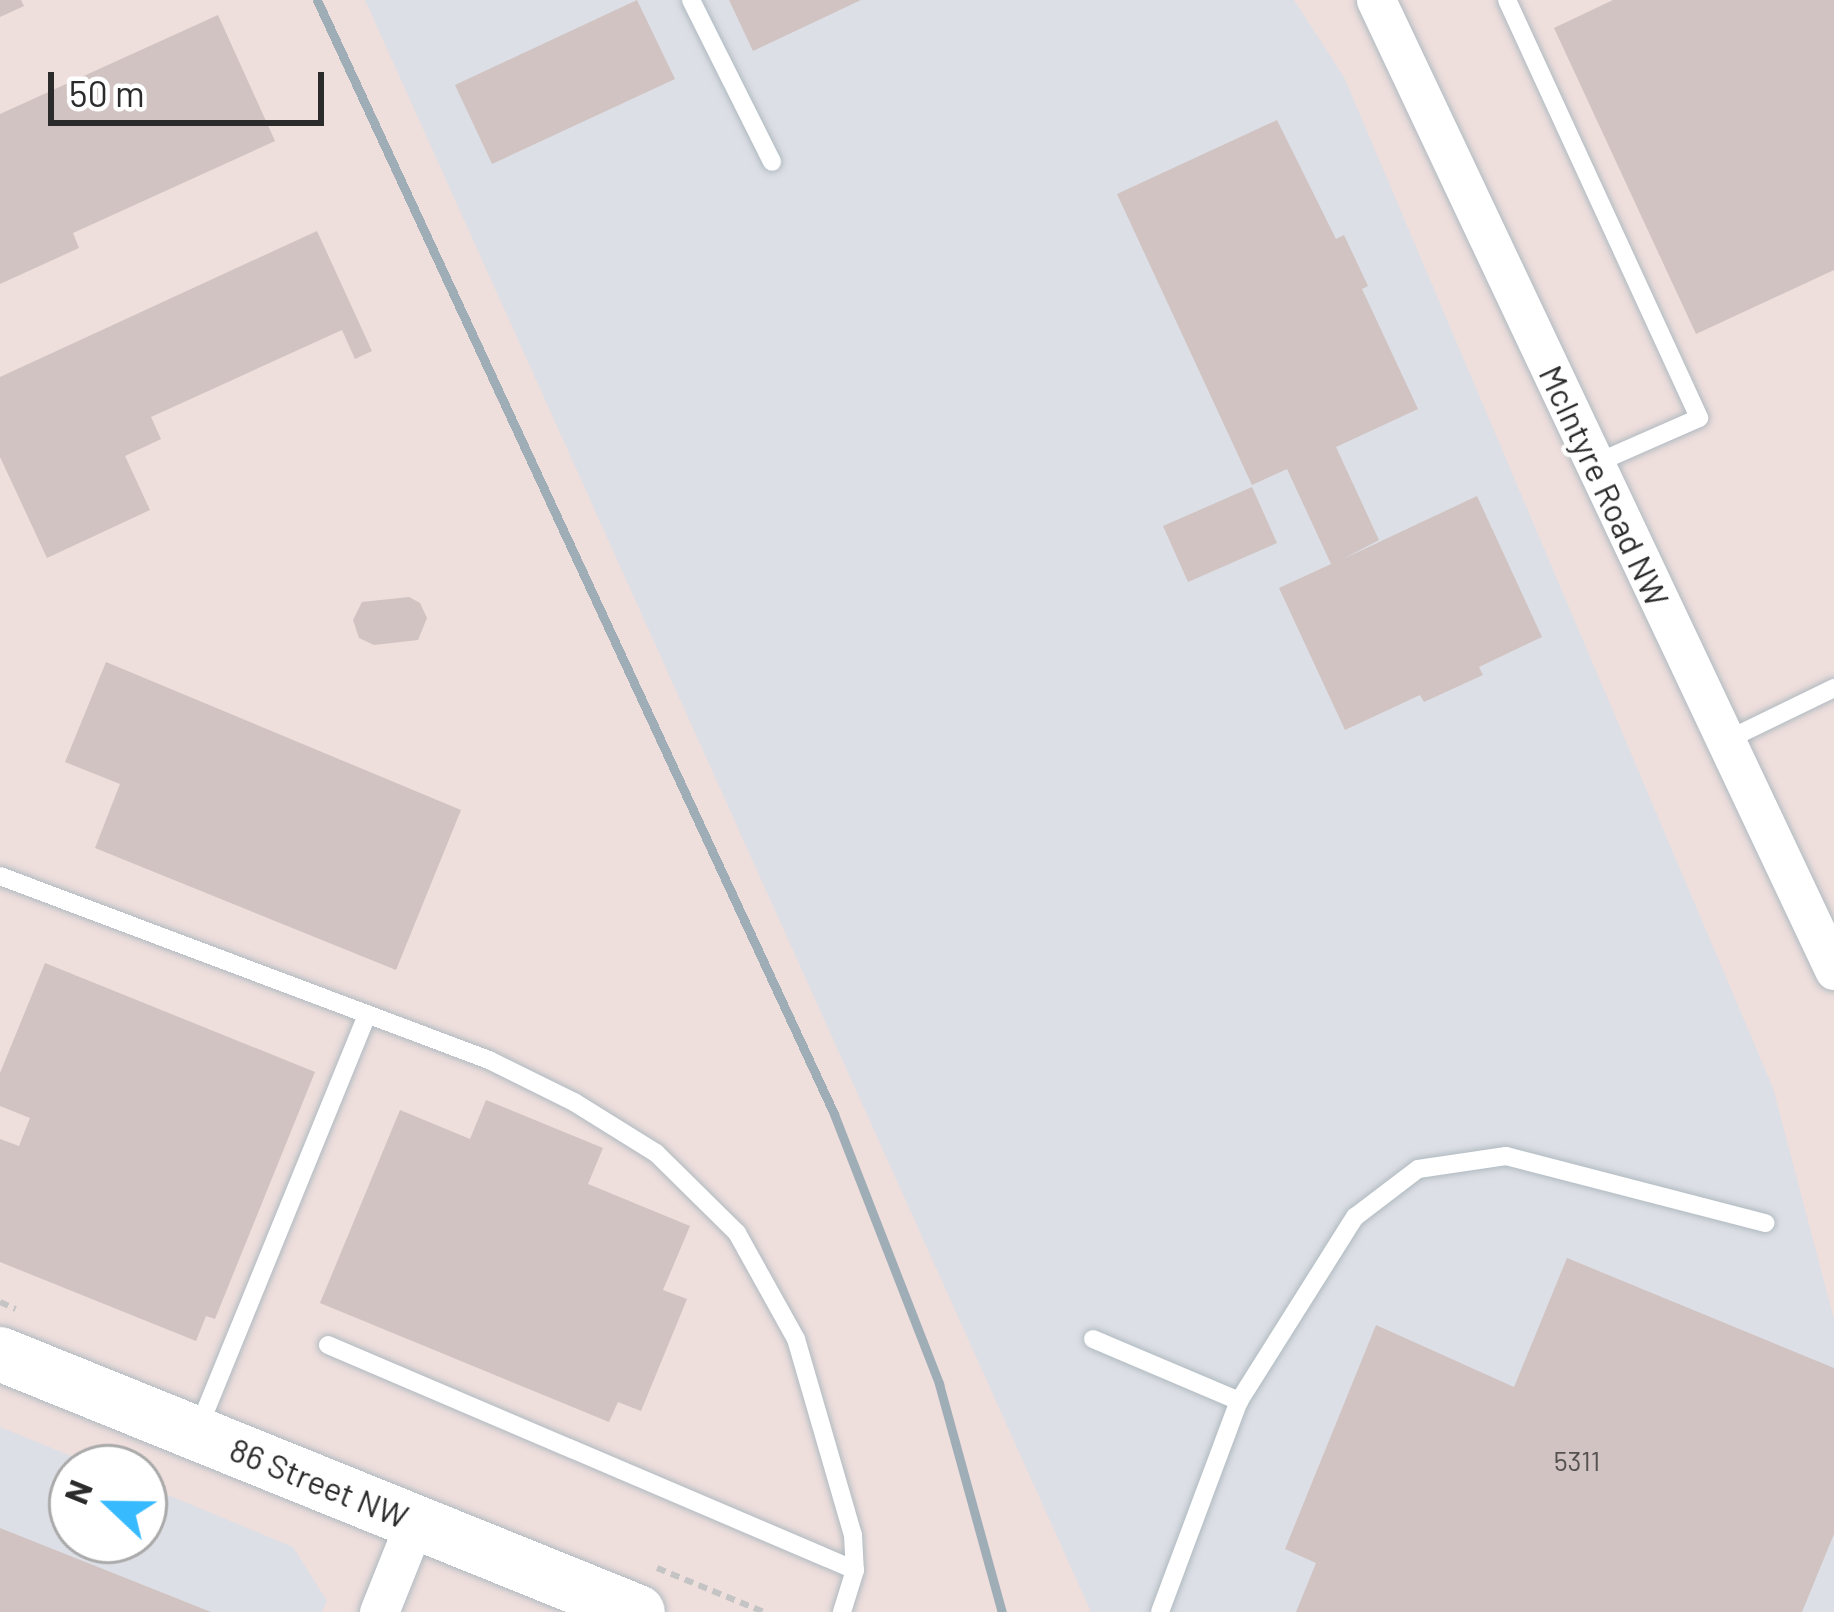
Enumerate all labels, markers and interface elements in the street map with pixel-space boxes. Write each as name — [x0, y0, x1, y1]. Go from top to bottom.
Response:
scale bar — [54, 48, 330, 122]
text: 50 m — [69, 71, 145, 114]
street label: McIntyre Road NW — [1531, 359, 1677, 613]
street label: 86 Street NW — [224, 1429, 414, 1537]
north arrow — [48, 1444, 168, 1564]
house number: 5311 — [1554, 1445, 1600, 1477]
text: N — [55, 1474, 100, 1509]

